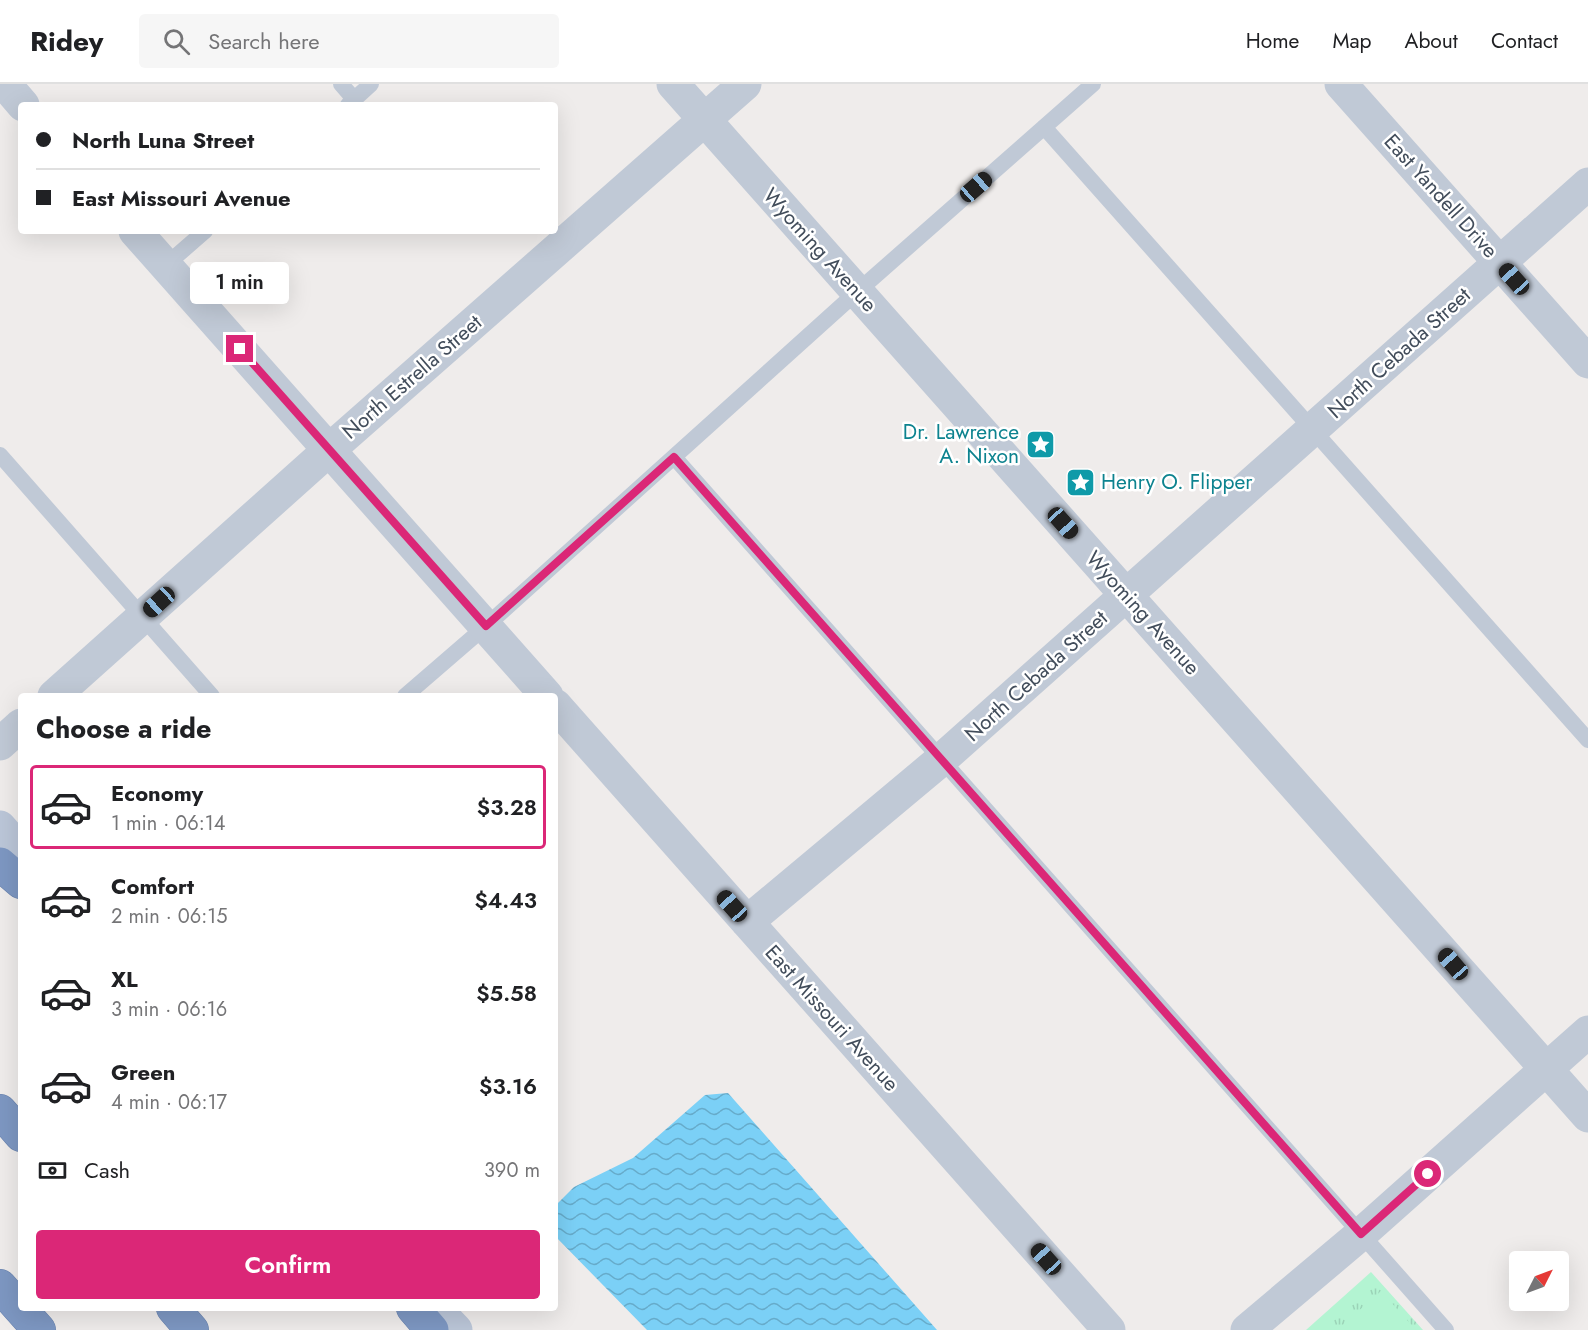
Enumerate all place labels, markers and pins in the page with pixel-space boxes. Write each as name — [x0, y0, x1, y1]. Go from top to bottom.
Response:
place label: Dr. Lawrence A. Nixon — [903, 417, 1019, 471]
place icon: Dr. Lawrence A. Nixon — [1024, 428, 1056, 460]
place icon: Henry O. Flipper — [1064, 466, 1096, 498]
place label: Henry O. Flipper — [1101, 467, 1253, 497]

